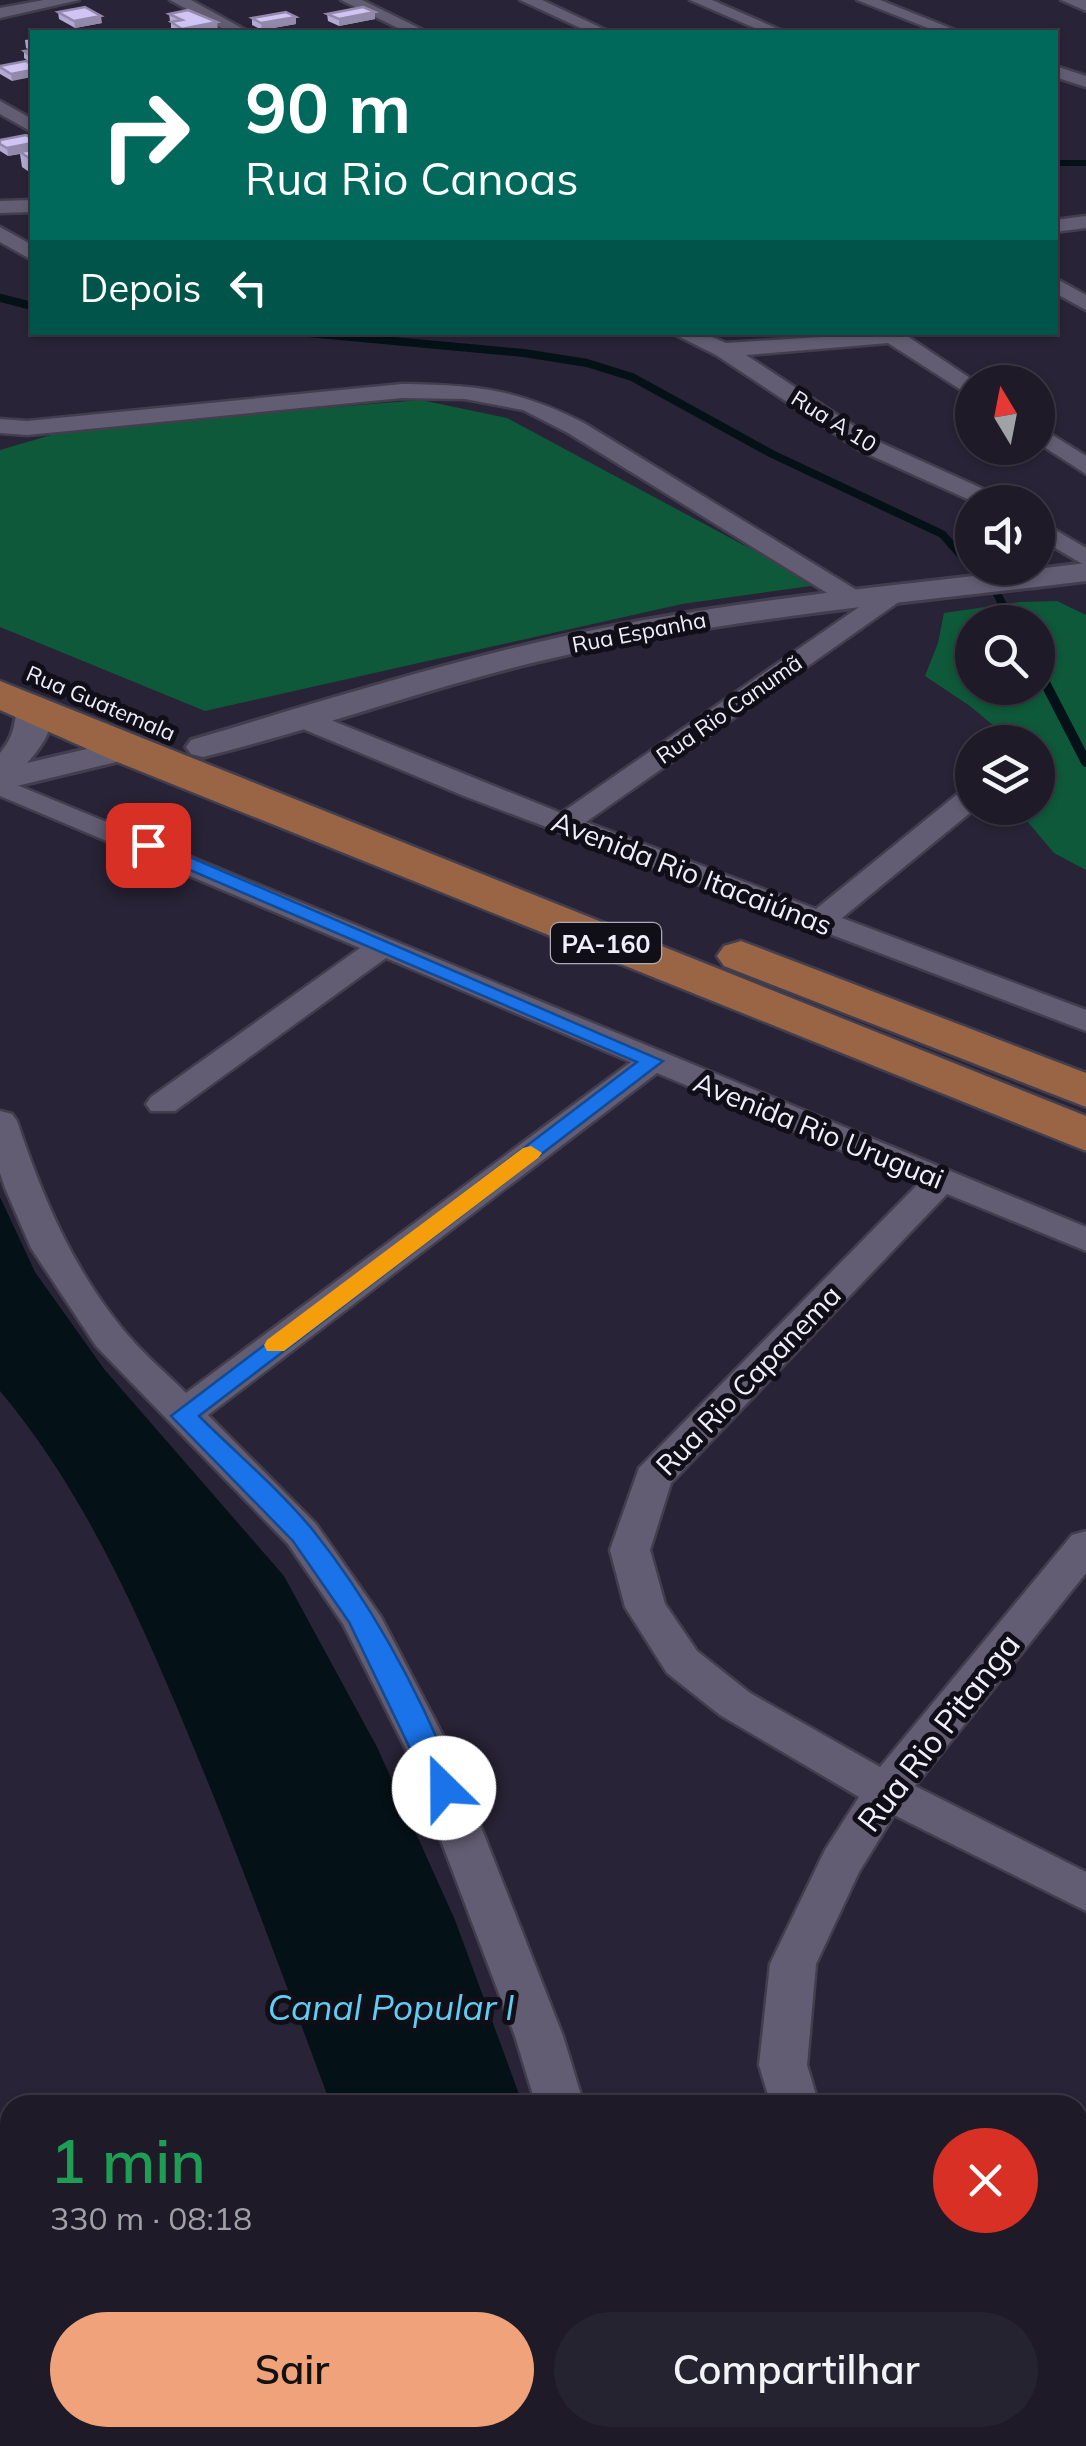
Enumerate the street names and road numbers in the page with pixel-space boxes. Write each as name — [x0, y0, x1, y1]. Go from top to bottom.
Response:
street label: Rua A 10 — [786, 384, 882, 458]
street label: Rua Espanha — [570, 605, 708, 659]
street label: Rua Rio Canumã — [651, 648, 807, 770]
street label: Rua Guatemala — [22, 659, 180, 747]
street label: Avenida Rio Itacaiúnas — [547, 803, 837, 943]
road number: PA-160 — [551, 923, 661, 963]
street label: Avenida Rio Uruguai — [689, 1064, 949, 1196]
street label: Rua Rio Capanema — [648, 1278, 848, 1482]
street label: Rua Rio Pitanga — [848, 1625, 1028, 1839]

